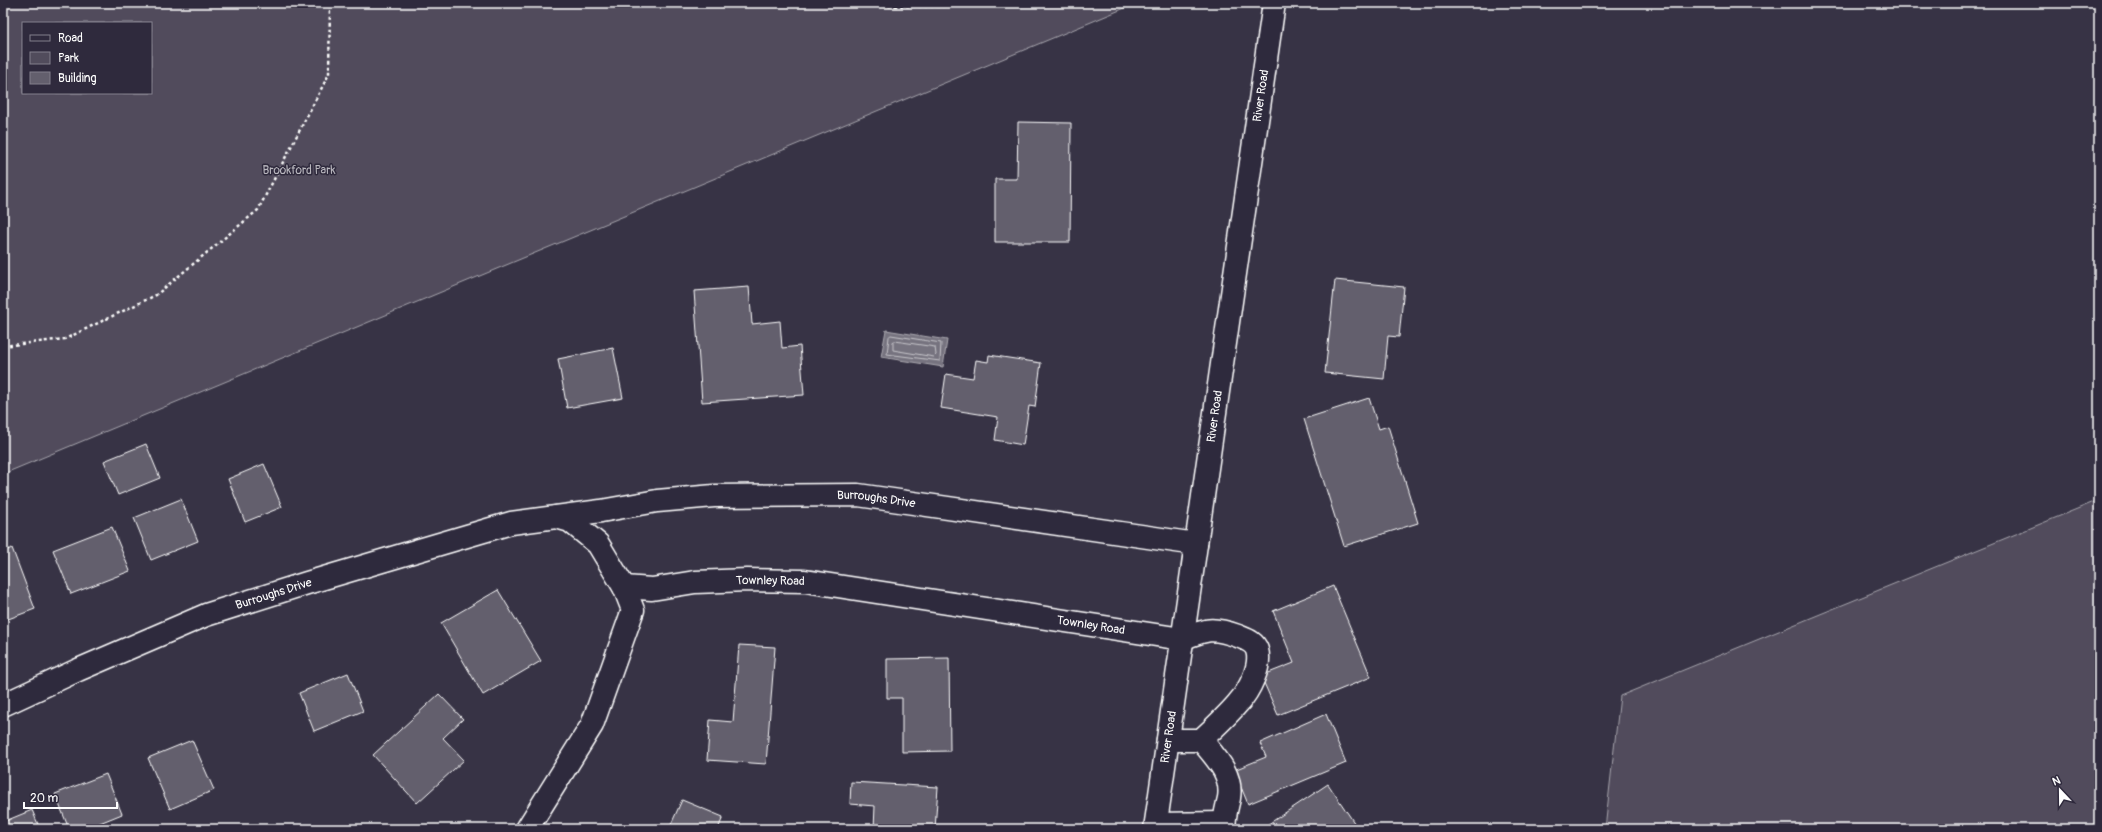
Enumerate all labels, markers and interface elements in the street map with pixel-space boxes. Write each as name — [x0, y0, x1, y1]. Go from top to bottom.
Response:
legend — [22, 22, 152, 94]
text: Road — [58, 31, 83, 46]
text: Park — [58, 51, 79, 66]
street label: River Road — [1249, 68, 1272, 123]
text: Building — [58, 71, 97, 86]
park label: Brookford Park — [263, 163, 335, 178]
street label: River Road — [1203, 389, 1226, 443]
street label: Burroughs Drive — [837, 487, 917, 511]
street label: Townley Road — [736, 572, 805, 588]
street label: Burroughs Drive — [234, 575, 314, 613]
street label: Townley Road — [1056, 612, 1126, 638]
street label: River Road — [1157, 710, 1179, 764]
north arrow — [2040, 770, 2080, 810]
text: N — [2051, 774, 2063, 789]
scale bar — [24, 784, 117, 810]
text: 20 m — [30, 791, 59, 806]

